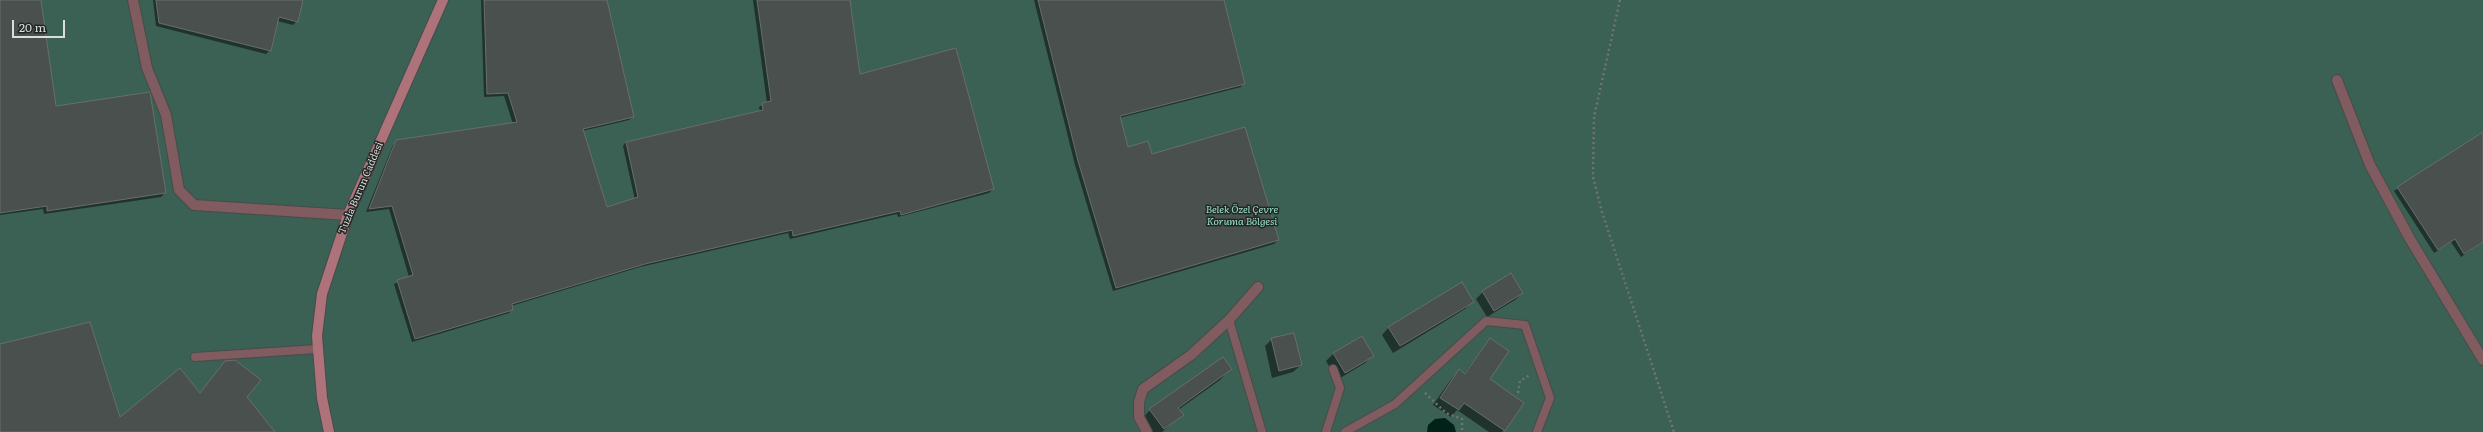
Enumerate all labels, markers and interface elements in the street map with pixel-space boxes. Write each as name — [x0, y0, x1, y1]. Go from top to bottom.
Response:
scale bar — [14, 12, 67, 38]
text: 20 m — [19, 18, 46, 36]
street label: Tuzla Burun Caddesi — [336, 140, 386, 236]
park label: Belek Özel Çevre Koruma Bölgesi — [1206, 204, 1278, 228]

